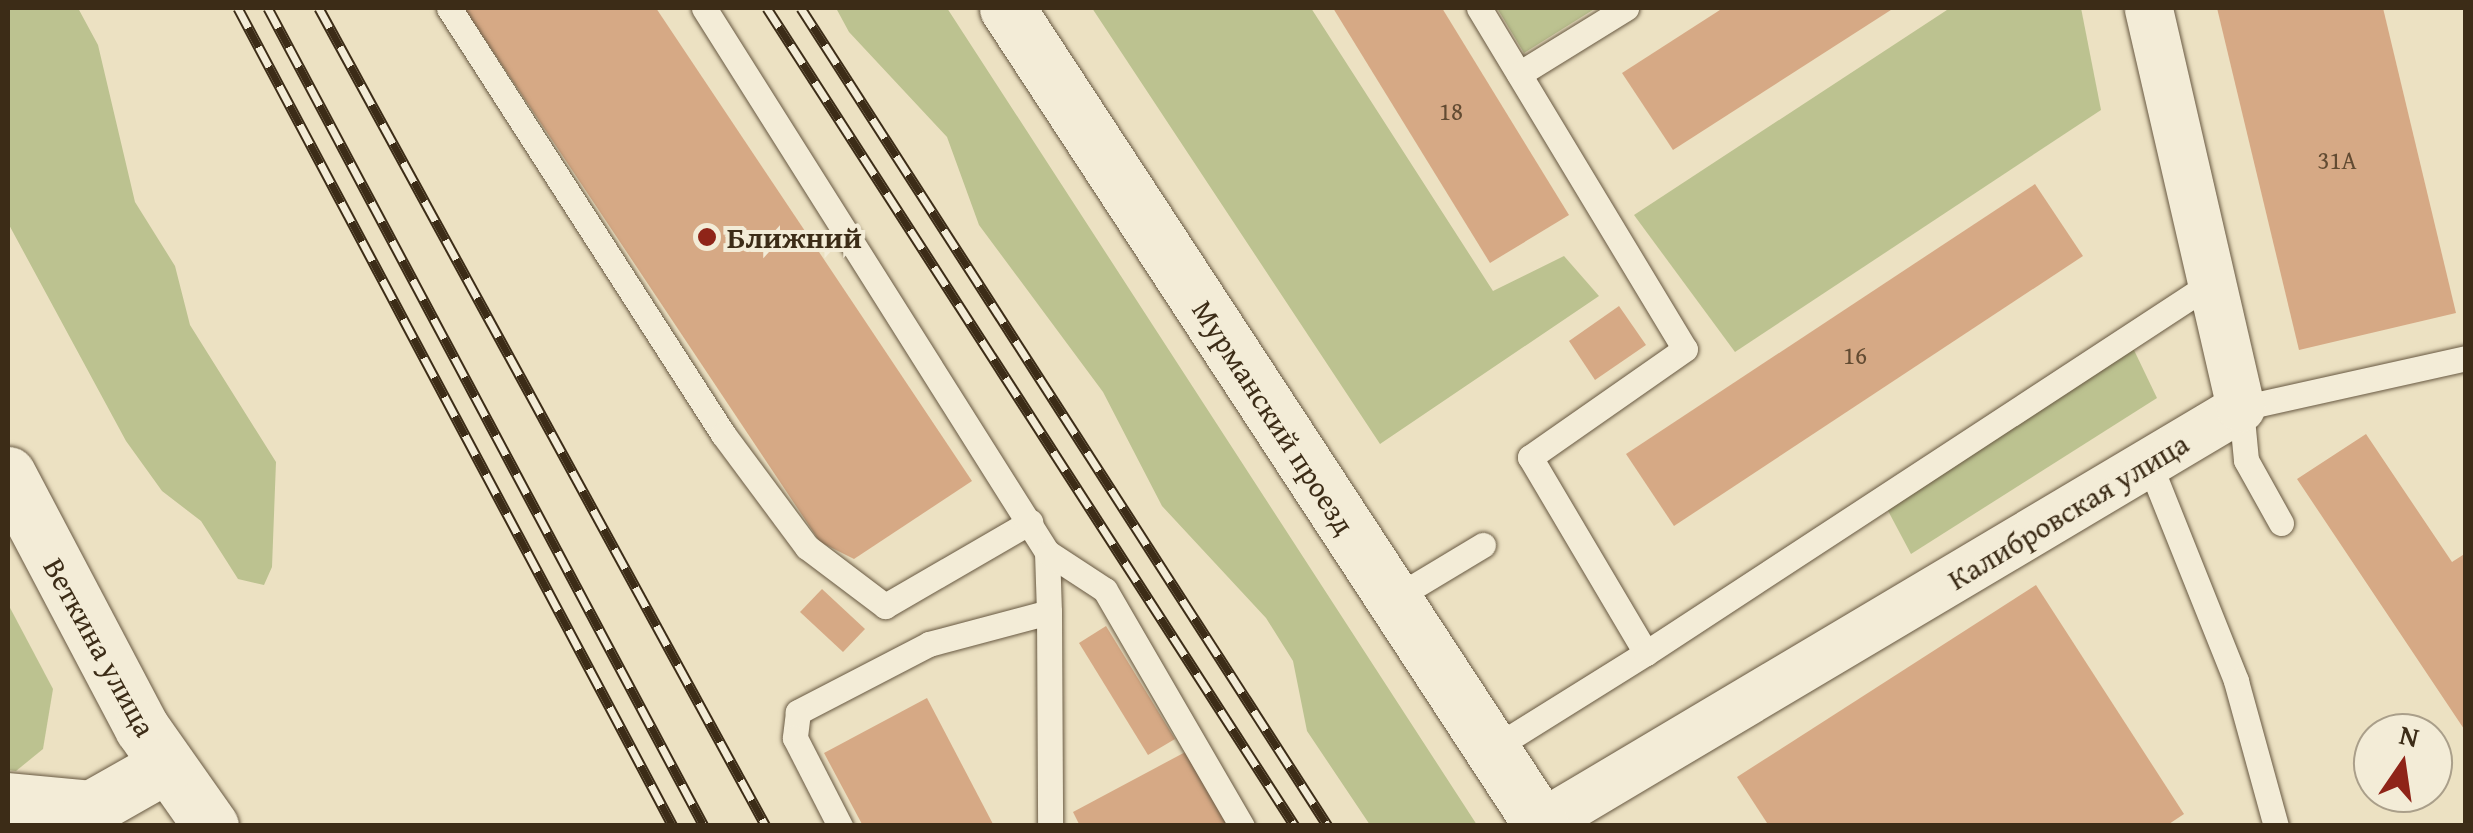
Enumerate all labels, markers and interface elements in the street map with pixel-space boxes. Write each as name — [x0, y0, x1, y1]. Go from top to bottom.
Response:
house number: 18 — [1439, 96, 1463, 126]
house number: 31А — [2317, 145, 2357, 175]
place label: Ближний — [727, 219, 862, 255]
marker: Ближний — [696, 226, 718, 248]
street label: Мурманский проезд — [1185, 293, 1363, 541]
house number: 16 — [1843, 340, 1867, 370]
street label: Калибровская улица — [1941, 425, 2195, 597]
street label: Веткина улица — [36, 552, 164, 742]
north arrow — [2353, 713, 2453, 813]
text: N — [2396, 713, 2423, 757]

